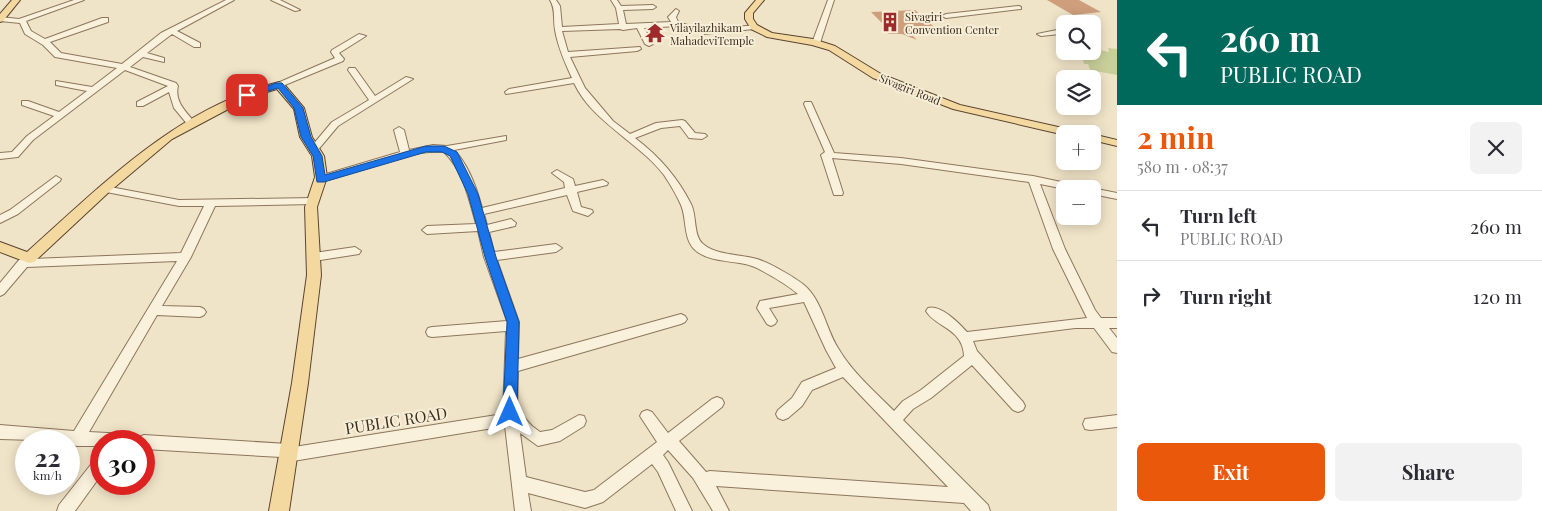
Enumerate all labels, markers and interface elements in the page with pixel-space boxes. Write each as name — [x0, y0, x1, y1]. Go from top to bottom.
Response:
place label: Sivagiri Convention Center — [905, 9, 999, 37]
building icon: Sivagiri Convention Center — [879, 11, 901, 33]
text: 260 m — [1220, 14, 1320, 61]
map controls — [1056, 15, 1101, 225]
button: search — [1056, 15, 1101, 60]
place label: Vilayilazhikam MahadeviTemple — [669, 20, 755, 48]
icon: left — [1137, 20, 1202, 85]
temple icon: Vilayilazhikam MahadeviTemple — [644, 22, 666, 44]
text: PUBLIC ROAD — [1220, 59, 1362, 89]
street label: Sivagiri Road — [877, 70, 943, 108]
button: layers — [1056, 70, 1101, 115]
pin — [226, 74, 268, 116]
icon: arrive — [233, 81, 261, 109]
text: 2 min — [1137, 117, 1214, 157]
button: close — [1470, 122, 1522, 174]
button: + — [1056, 125, 1101, 170]
text: 580 m · 08:37 — [1137, 156, 1228, 177]
button: − — [1056, 180, 1101, 225]
text: Turn left — [1180, 202, 1257, 228]
icon: left — [1137, 212, 1165, 240]
text: 260 m — [1470, 213, 1522, 239]
text: PUBLIC ROAD — [1180, 228, 1283, 249]
icon: right — [1137, 282, 1165, 310]
text: Turn right — [1180, 283, 1272, 309]
text: 120 m — [1473, 283, 1522, 309]
position arrow — [483, 385, 535, 437]
street label: PUBLIC ROAD — [343, 402, 449, 438]
speed limit sign: 30 — [90, 430, 155, 495]
text: 22 — [34, 440, 61, 473]
button: Exit — [1137, 443, 1325, 501]
button: Share — [1335, 443, 1522, 501]
text: km/h — [33, 467, 62, 483]

